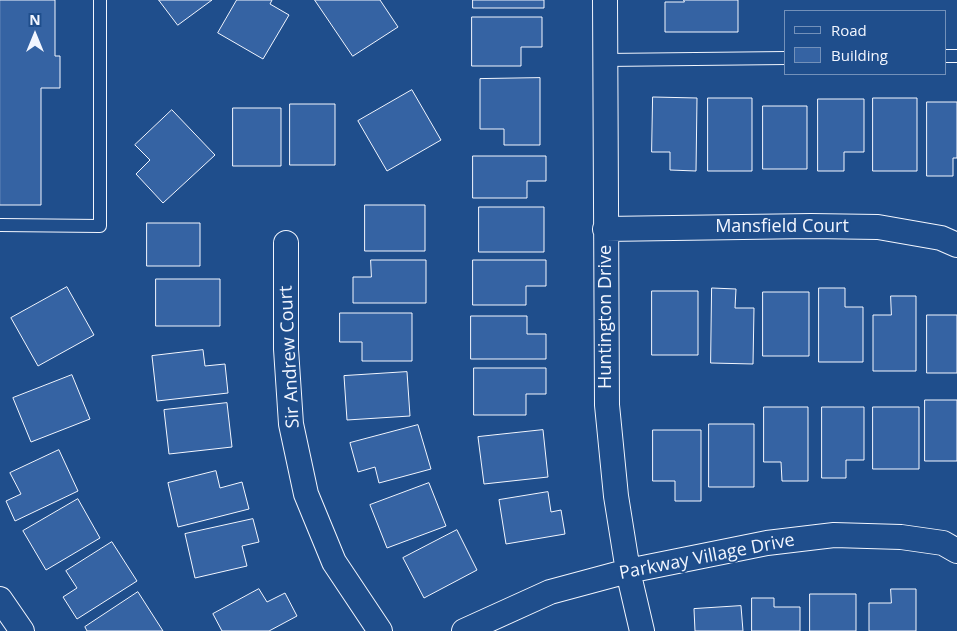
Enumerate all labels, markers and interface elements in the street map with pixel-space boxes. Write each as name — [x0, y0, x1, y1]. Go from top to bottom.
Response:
north arrow — [10, 10, 60, 60]
text: N — [29, 10, 41, 29]
legend — [784, 10, 947, 75]
text: Road — [831, 20, 867, 40]
text: Building — [831, 45, 888, 65]
street label: Mansfield Court — [715, 216, 849, 238]
street label: Huntington Drive — [595, 245, 617, 389]
street label: Sir Andrew Court — [275, 285, 305, 429]
street label: Parkway Village Drive — [617, 529, 797, 585]

